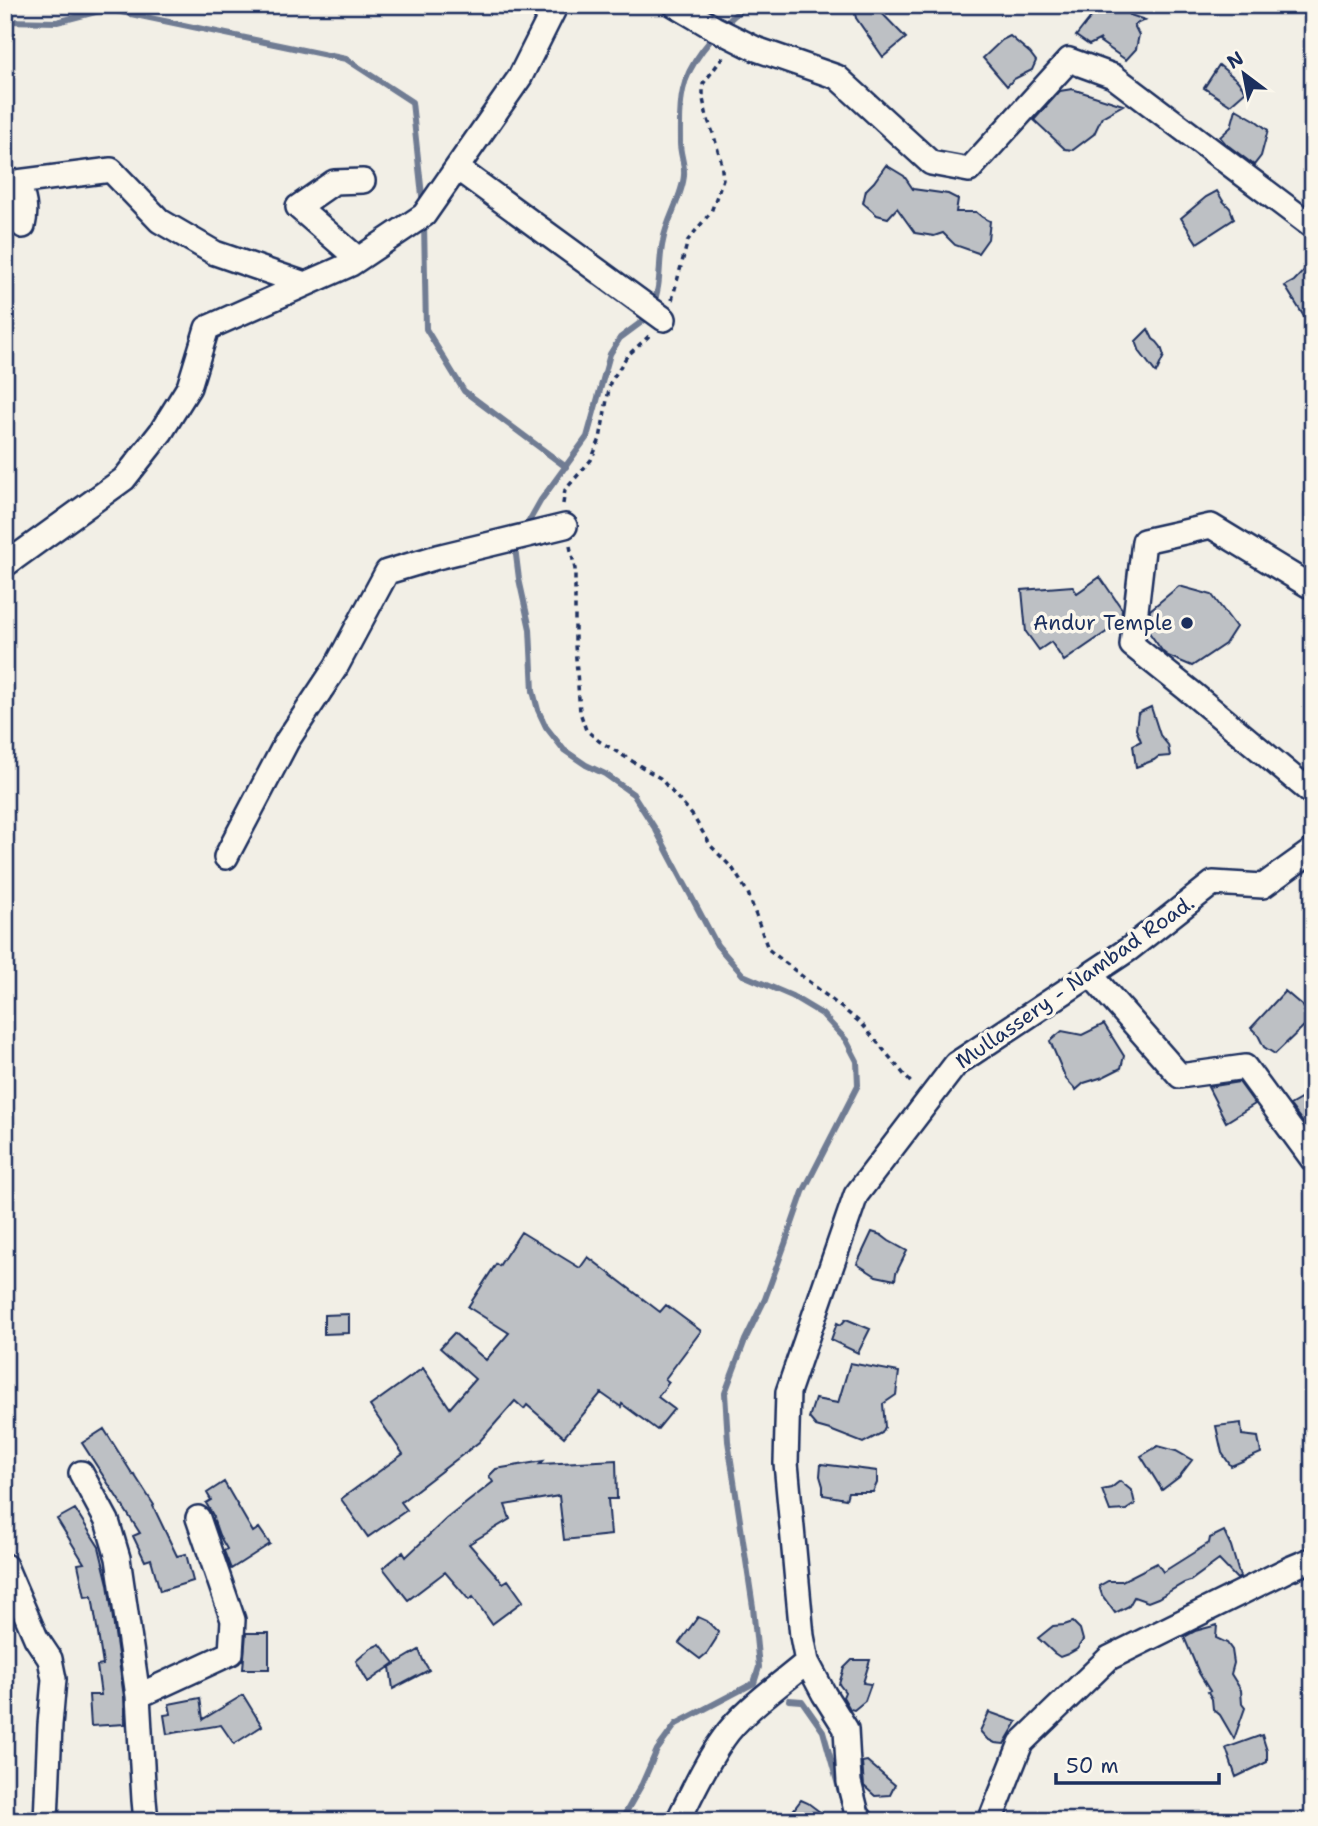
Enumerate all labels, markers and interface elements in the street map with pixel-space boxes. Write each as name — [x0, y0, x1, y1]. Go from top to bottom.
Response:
north arrow — [1210, 38, 1280, 108]
text: N — [1222, 45, 1248, 75]
place label: Andur Temple — [1033, 609, 1173, 637]
marker: Andur Temple — [1179, 615, 1195, 631]
street label: Mullassery - Nambad Road. — [950, 889, 1200, 1075]
scale bar — [1056, 1742, 1218, 1786]
text: 50 m — [1066, 1752, 1119, 1780]

